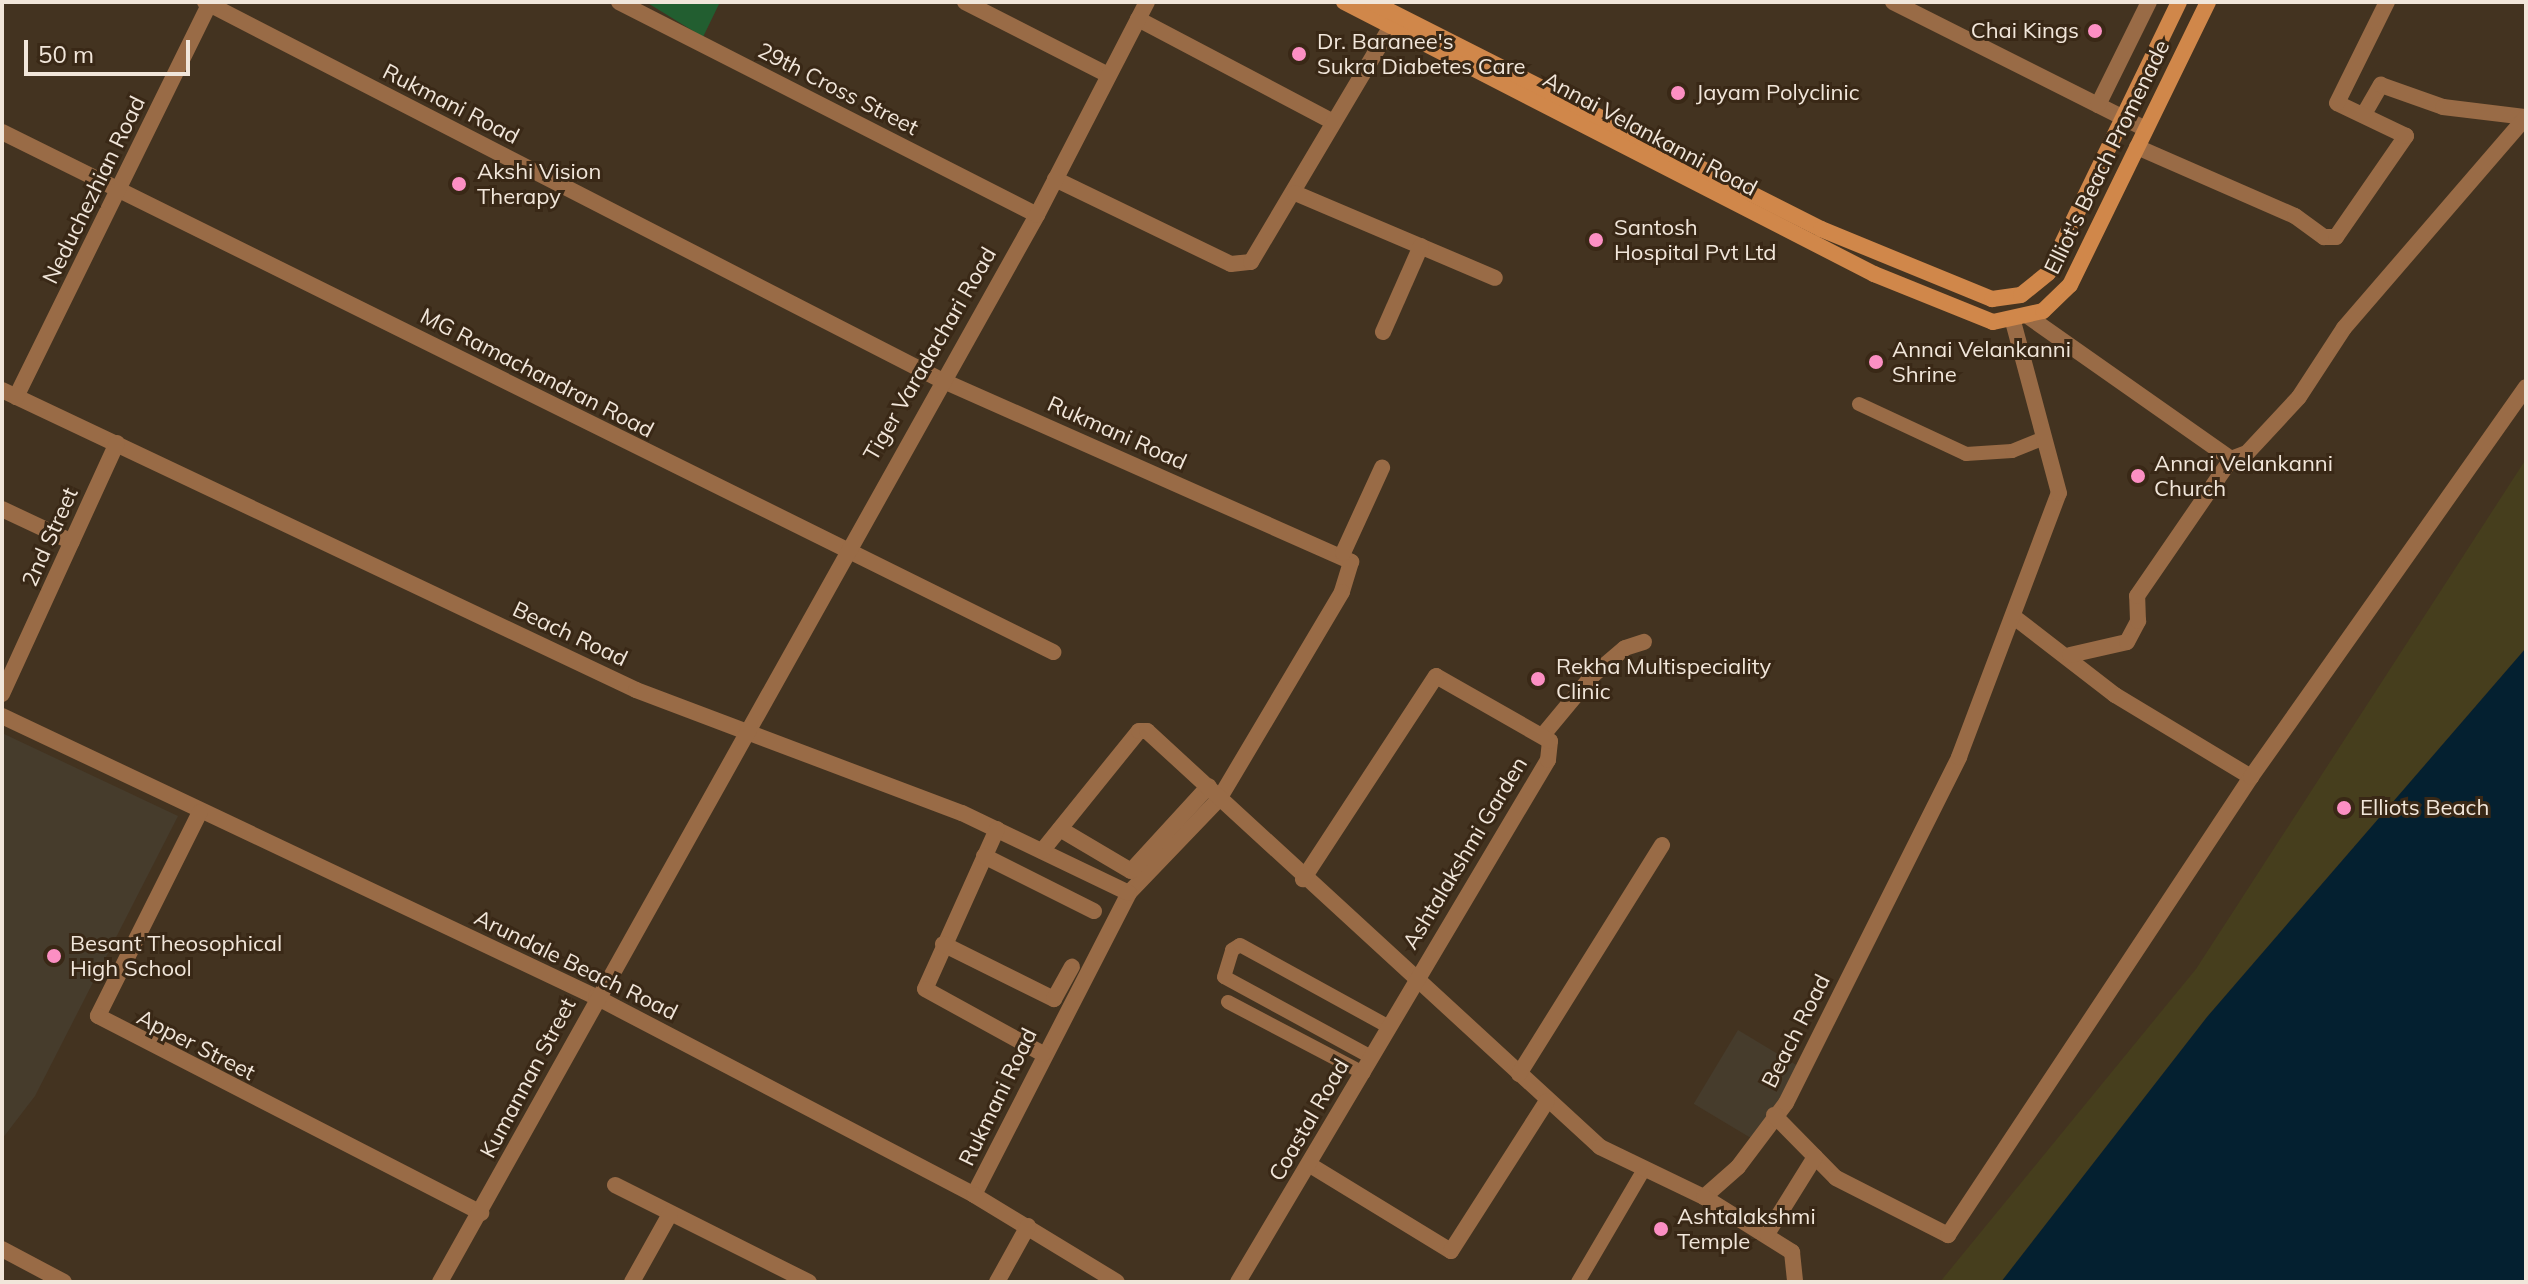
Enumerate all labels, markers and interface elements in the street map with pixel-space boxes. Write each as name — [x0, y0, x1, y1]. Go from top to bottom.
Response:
place label: Chai Kings — [1971, 18, 2079, 44]
marker: Chai Kings — [2086, 22, 2104, 40]
scale bar — [28, 24, 194, 74]
place label: Dr. Baranee's Sukra Diabetes Care — [1317, 28, 1525, 80]
street label: Elliot's Beach Promenade — [2039, 36, 2175, 278]
street label: 29th Cross Street — [753, 37, 923, 141]
text: 50 m — [38, 39, 94, 69]
marker: Dr. Baranee's Sukra Diabetes Care — [1288, 43, 1310, 65]
street label: Rukmani Road — [378, 58, 524, 150]
street label: Annai Velankanni Road — [1538, 66, 1762, 202]
place label: Jayam Polyclinic — [1696, 80, 1860, 106]
marker: Jayam Polyclinic — [1667, 82, 1689, 104]
street label: Neduchezhian Road — [37, 92, 151, 288]
place label: Akshi Vision Therapy — [477, 158, 601, 210]
marker: Akshi Vision Therapy — [448, 173, 470, 195]
place label: Santosh Hospital Pvt Ltd — [1614, 214, 1777, 266]
marker: Santosh Hospital Pvt Ltd — [1585, 229, 1607, 251]
street label: Tiger Varadachari Road — [858, 243, 1002, 465]
street label: MG Ramachandran Road — [416, 303, 658, 443]
place label: Annai Velankanni Shrine — [1892, 336, 2071, 388]
marker: Annai Velankanni Shrine — [1867, 353, 1885, 371]
street label: Rukmani Road — [1043, 391, 1191, 475]
place label: Annai Velankanni Church — [2154, 450, 2333, 502]
marker: Annai Velankanni Church — [2129, 467, 2147, 485]
street label: 2nd Street — [16, 483, 84, 591]
street label: Beach Road — [508, 596, 632, 672]
place label: Rekha Multispeciality Clinic — [1556, 653, 1771, 704]
marker: Rekha Multispeciality Clinic — [1527, 668, 1549, 690]
street label: Ashtalakshmi Garden — [1397, 752, 1533, 954]
place label: Elliots Beach — [2360, 795, 2489, 821]
marker: Elliots Beach — [2335, 799, 2353, 817]
street label: Arundale Beach Road — [470, 904, 682, 1026]
place label: Besant Theosophical High School — [70, 930, 282, 982]
marker: Besant Theosophical High School — [45, 947, 63, 965]
street label: Beach Road — [1756, 970, 1836, 1092]
street label: Kumannan Street — [475, 993, 581, 1163]
street label: Apper Street — [132, 1004, 260, 1086]
street label: Rukmani Road — [953, 1024, 1043, 1170]
street label: Coastal Road — [1263, 1054, 1355, 1186]
place label: Ashtalakshmi Temple — [1677, 1203, 1816, 1254]
marker: Ashtalakshmi Temple — [1652, 1220, 1670, 1238]

